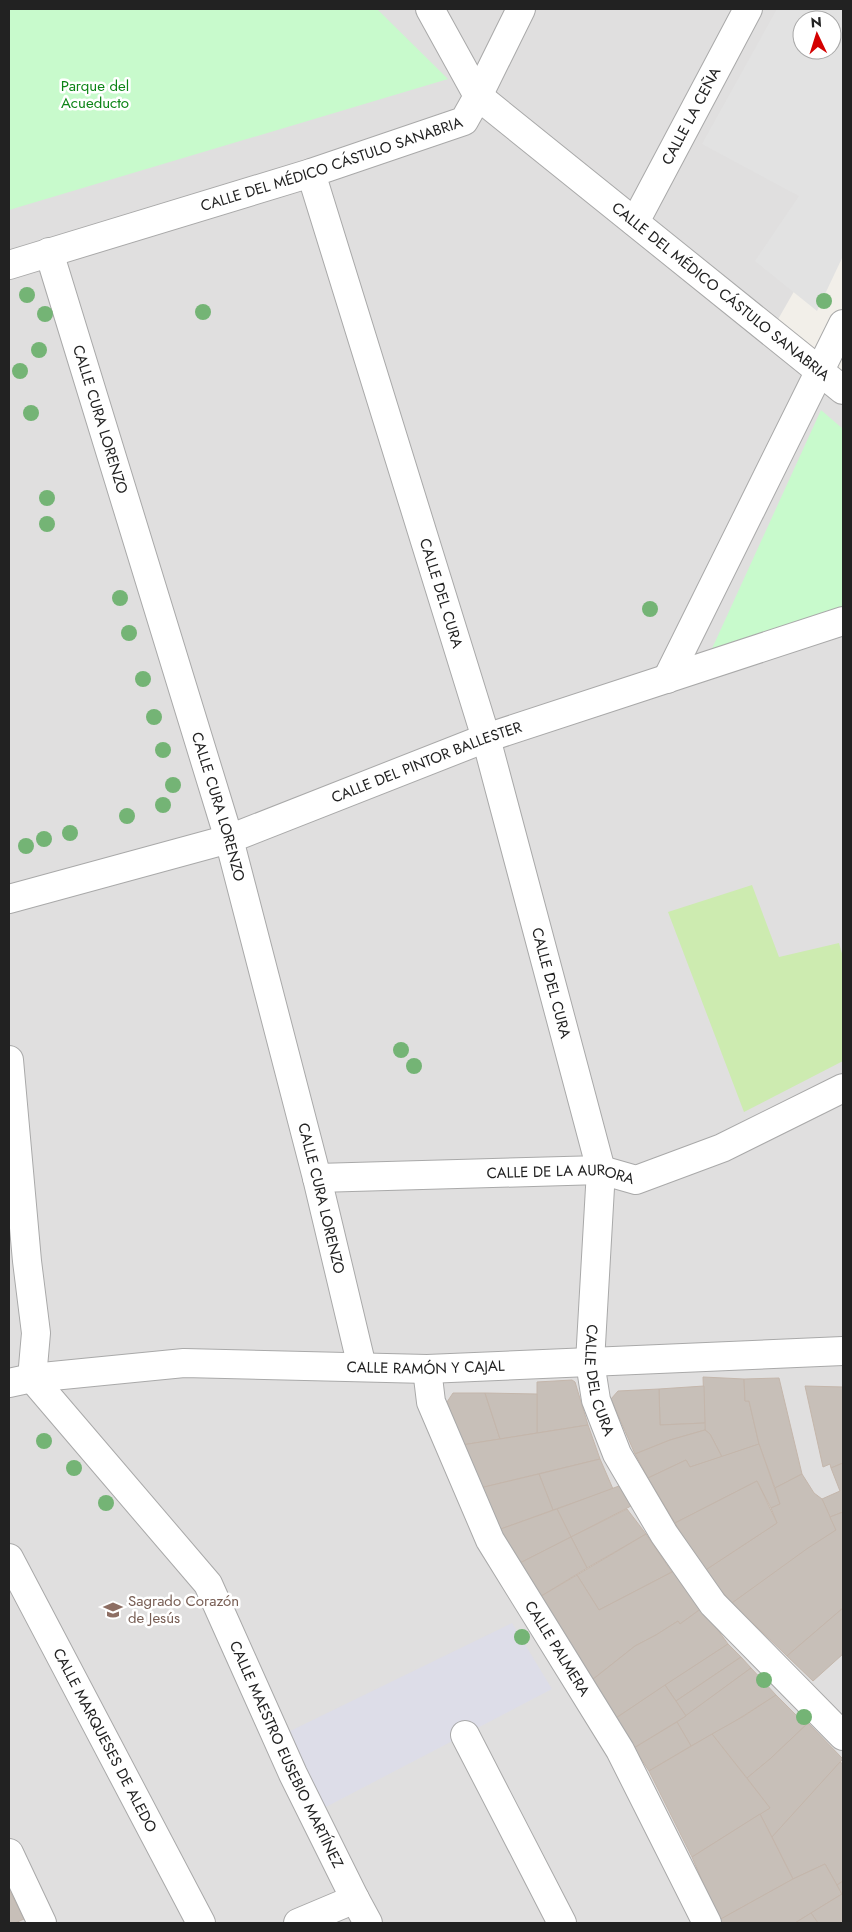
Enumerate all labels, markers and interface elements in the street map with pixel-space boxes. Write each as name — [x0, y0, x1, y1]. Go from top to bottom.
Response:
north arrow — [792, 10, 842, 60]
text: N — [810, 12, 822, 32]
street label: CALLE LA CEÑA — [656, 63, 726, 169]
park label: Parque del Acueducto — [61, 75, 129, 114]
street label: CALLE DEL MÉDICO CÁSTULO SANABRIA — [198, 111, 466, 217]
street label: CALLE DEL MÉDICO CÁSTULO SANABRIA — [607, 197, 834, 386]
street label: CALLE CURA LORENZO — [67, 342, 134, 497]
street label: CALLE DEL CURA — [414, 536, 469, 651]
street label: CALLE DEL PINTOR BALLESTER — [328, 716, 525, 809]
street label: CALLE CURA LORENZO — [186, 729, 251, 884]
street label: CALLE DEL CURA — [526, 925, 577, 1041]
street label: CALLE CURA LORENZO — [292, 1121, 350, 1276]
street label: CALLE DE LA AURORA — [486, 1159, 637, 1190]
street label: CALLE DEL CURA — [579, 1324, 620, 1439]
street label: CALLE RAMÓN Y CAJAL — [346, 1355, 505, 1380]
place label: Sagrado Corazón de Jesús — [128, 1590, 239, 1629]
street label: CALLE PALMERA — [519, 1596, 595, 1701]
school or university icon: Sagrado Corazón de Jesús — [102, 1599, 124, 1621]
street label: CALLE MAESTRO EUSEBIO MARTÍNEZ — [224, 1637, 349, 1872]
street label: CALLE MARQUESES DE ALEDO — [47, 1644, 163, 1836]

